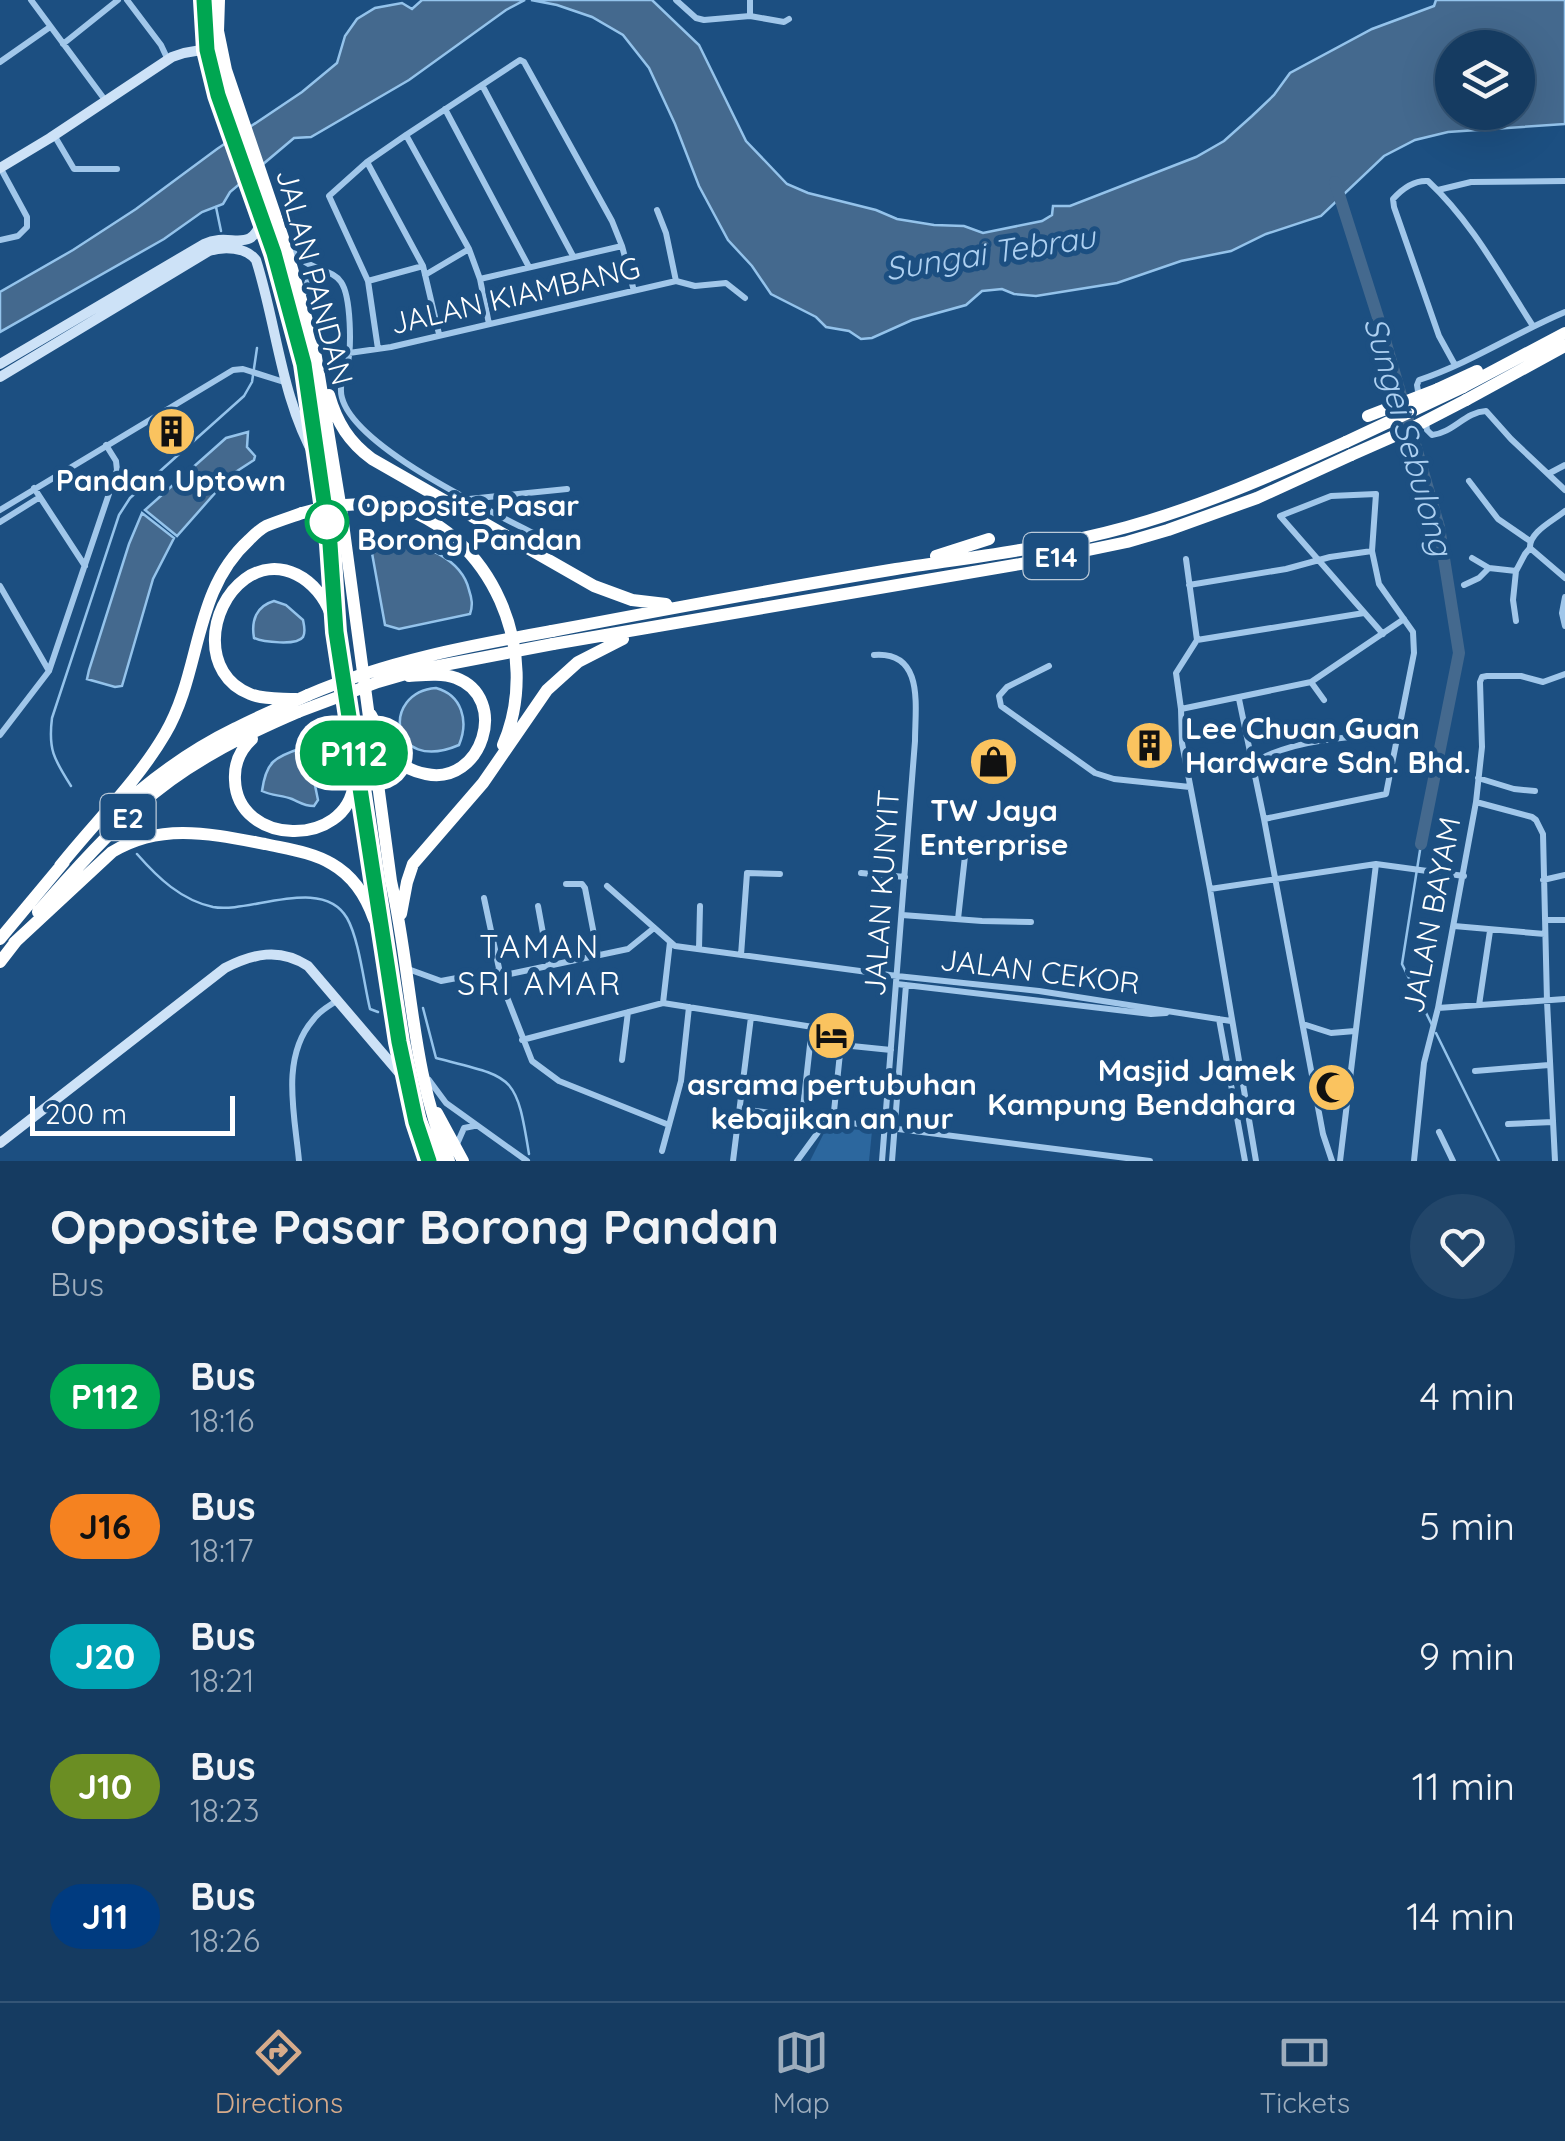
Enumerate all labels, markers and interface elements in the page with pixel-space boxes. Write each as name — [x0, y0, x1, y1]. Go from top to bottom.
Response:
map controls — [1435, 30, 1535, 130]
button: layers — [1435, 30, 1535, 130]
street label: JALAN PANDAN — [268, 165, 362, 389]
water label: Sungai Tebrau — [882, 215, 1099, 288]
street label: JALAN KIAMBANG — [386, 248, 644, 342]
water label: Sungei Sebulong — [1356, 312, 1463, 562]
building icon: Pandan Uptown — [145, 405, 197, 457]
place label: Pandan Uptown — [56, 461, 286, 499]
place label: Opposite Pasar Borong Pandan — [357, 486, 582, 558]
marker: Opposite Pasar Borong Pandan — [306, 501, 348, 543]
road number: E14 — [1024, 533, 1088, 579]
place label: Lee Chuan Guan Hardware Sdn. Bhd. — [1185, 709, 1471, 781]
building icon: Lee Chuan Guan Hardware Sdn. Bhd. — [1124, 719, 1176, 771]
line badge: P112 — [284, 720, 424, 786]
text: P112 — [320, 731, 388, 775]
shop icon: TW Jaya Enterprise — [968, 735, 1020, 787]
street label: JALAN KUNYIT — [855, 788, 907, 998]
place label: TW Jaya Enterprise — [920, 791, 1068, 863]
road number: E2 — [100, 794, 156, 840]
street label: JALAN BAYAM — [1393, 814, 1469, 1016]
district label: TAMAN SRI AMAR — [457, 926, 623, 1003]
street label: JALAN CEKOR — [938, 940, 1142, 1002]
hotel icon: asrama pertubuhan kebajikan an nur — [806, 1009, 858, 1061]
place label: Masjid Jamek Kampung Bendahara — [987, 1051, 1296, 1123]
mosque icon: Masjid Jamek Kampung Bendahara — [1305, 1061, 1357, 1113]
place label: asrama pertubuhan kebajikan an nur — [687, 1065, 977, 1137]
scale bar — [30, 1091, 235, 1136]
text: 200 m — [45, 1096, 127, 1131]
button: heart — [1410, 1194, 1515, 1299]
text: Opposite Pasar Borong Pandan — [50, 1196, 779, 1256]
text: Bus — [50, 1264, 104, 1304]
text: Bus — [190, 1352, 256, 1400]
text: 4 min — [1420, 1372, 1515, 1420]
text: P112 — [71, 1374, 139, 1418]
text: 18:16 — [190, 1400, 254, 1440]
text: Bus — [190, 1482, 256, 1530]
text: 5 min — [1419, 1502, 1515, 1550]
text: J16 — [79, 1504, 131, 1548]
text: 18:17 — [190, 1530, 253, 1570]
text: Bus — [190, 1612, 256, 1660]
text: 9 min — [1419, 1632, 1515, 1680]
text: J20 — [75, 1634, 135, 1678]
text: 18:21 — [190, 1660, 255, 1700]
text: Bus — [190, 1742, 256, 1790]
text: 11 min — [1412, 1762, 1515, 1810]
text: J10 — [78, 1764, 132, 1808]
text: 18:23 — [190, 1790, 260, 1830]
text: Bus — [190, 1872, 256, 1920]
text: 14 min — [1406, 1892, 1515, 1940]
text: J11 — [82, 1894, 128, 1938]
text: 18:26 — [190, 1920, 260, 1960]
tab: Directions — [215, 2025, 343, 2120]
tab: Map — [773, 2025, 830, 2120]
tab: Tickets — [1259, 2025, 1350, 2120]

